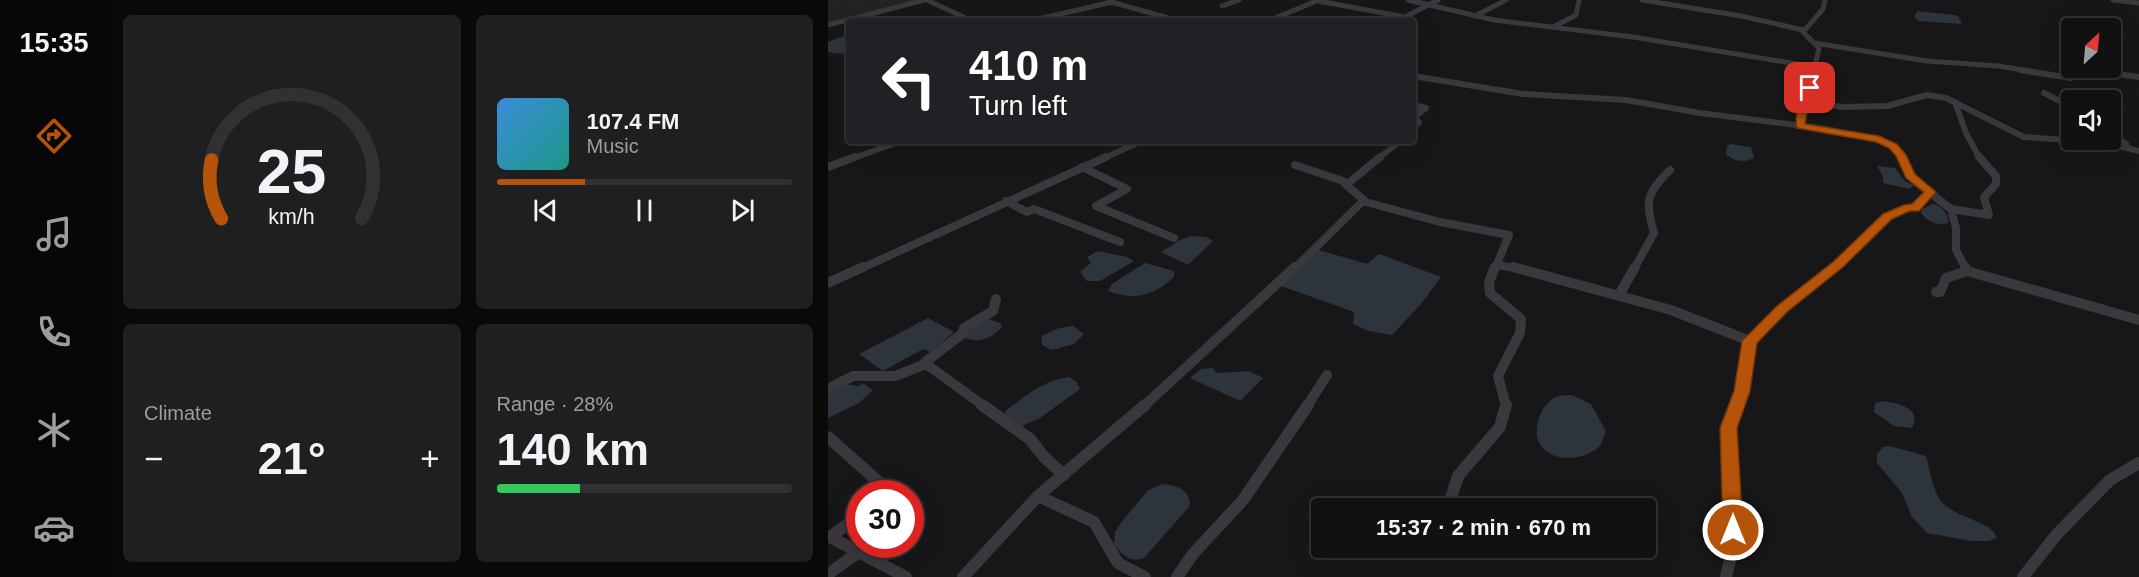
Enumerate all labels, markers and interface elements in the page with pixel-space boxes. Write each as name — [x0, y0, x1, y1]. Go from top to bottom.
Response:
north arrow — [2061, 18, 2121, 78]
map controls — [2061, 18, 2121, 150]
text: 15:35 — [19, 28, 89, 58]
icon: left — [870, 42, 948, 120]
text: 410 m — [969, 42, 1088, 89]
pin — [1784, 62, 1835, 113]
icon: arrive — [1793, 71, 1826, 104]
button: sound — [2061, 90, 2121, 150]
text: Turn left — [969, 91, 1067, 121]
text: 107.4 FM — [587, 109, 679, 134]
icon: directions — [33, 115, 75, 157]
text: Music — [587, 135, 639, 157]
text: 25 — [257, 137, 326, 206]
icon: previous — [529, 194, 562, 227]
icon: pause — [628, 194, 661, 227]
icon: next — [726, 194, 759, 227]
text: km/h — [269, 206, 315, 230]
icon: music — [33, 213, 75, 255]
icon: phone — [33, 311, 75, 353]
text: Range · 28% — [497, 393, 613, 415]
text: Climate — [144, 402, 212, 424]
icon: climate — [33, 409, 75, 451]
text: 140 km — [497, 424, 649, 475]
text: 21° — [258, 433, 326, 484]
text: − — [144, 440, 163, 477]
text: + — [420, 440, 440, 477]
speed limit sign: 30 — [846, 480, 924, 558]
position arrow — [1701, 498, 1765, 562]
icon: car — [33, 507, 75, 549]
text: 15:37 · 2 min · 670 m — [1376, 515, 1591, 540]

